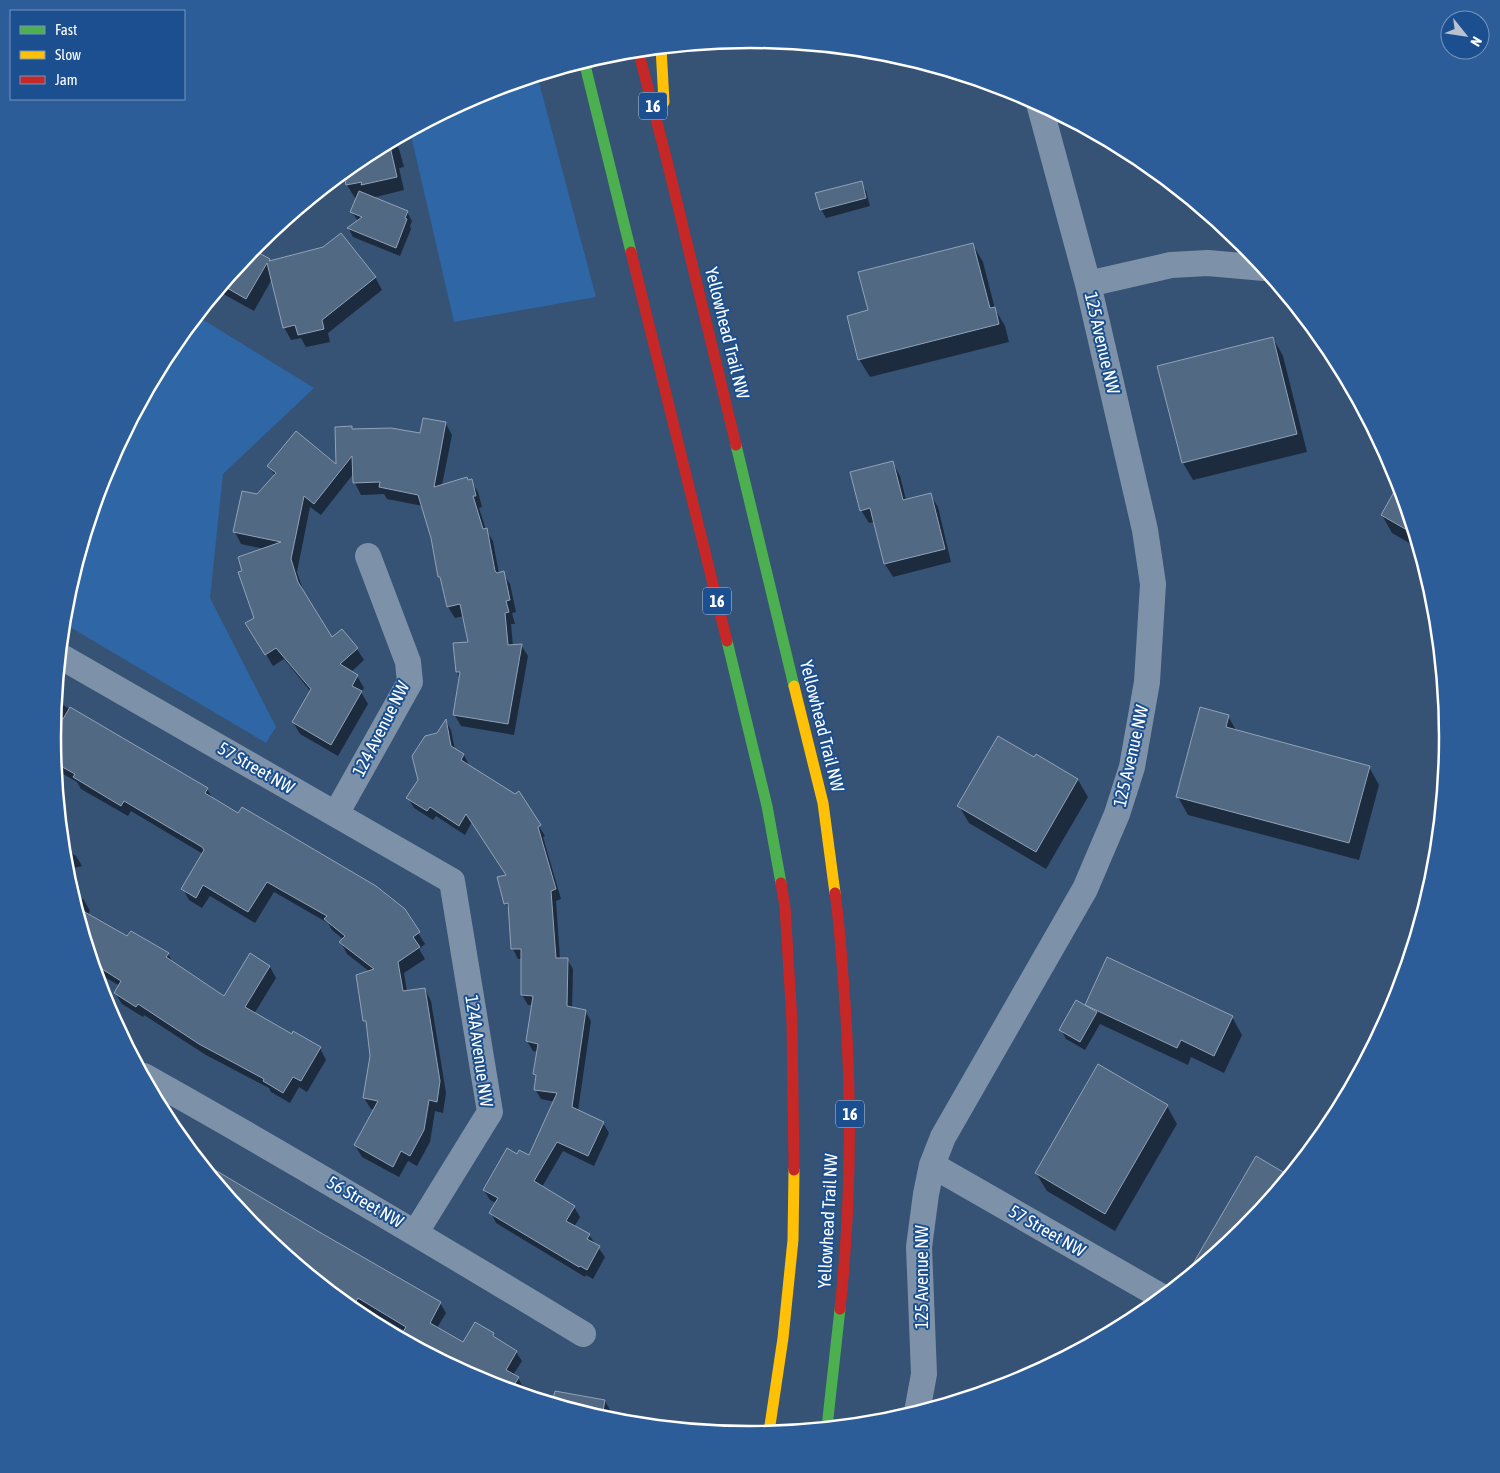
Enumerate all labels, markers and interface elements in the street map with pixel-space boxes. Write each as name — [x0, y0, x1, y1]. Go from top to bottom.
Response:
legend — [10, 10, 185, 100]
north arrow — [1440, 10, 1490, 60]
text: Fast — [55, 21, 77, 38]
text: N — [1467, 34, 1485, 49]
text: Slow — [55, 46, 81, 63]
text: Jam — [55, 71, 78, 88]
road number: 16 — [639, 92, 667, 120]
street label: Yellowhead Trail NW — [701, 265, 754, 401]
street label: 125 Avenue NW — [1081, 290, 1124, 396]
road number: 16 — [703, 588, 731, 614]
street label: Yellowhead Trail NW — [796, 658, 849, 794]
street label: 124 Avenue NW — [348, 678, 413, 780]
street label: 125 Avenue NW — [1109, 703, 1152, 809]
street label: 57 Street NW — [214, 737, 298, 798]
street label: 124A Avenue NW — [461, 994, 498, 1108]
road number: 16 — [836, 1100, 864, 1128]
street label: Yellowhead Trail NW — [813, 1153, 842, 1289]
street label: 56 Street NW — [323, 1171, 407, 1232]
street label: 57 Street NW — [1005, 1200, 1089, 1261]
street label: 125 Avenue NW — [911, 1225, 932, 1329]

